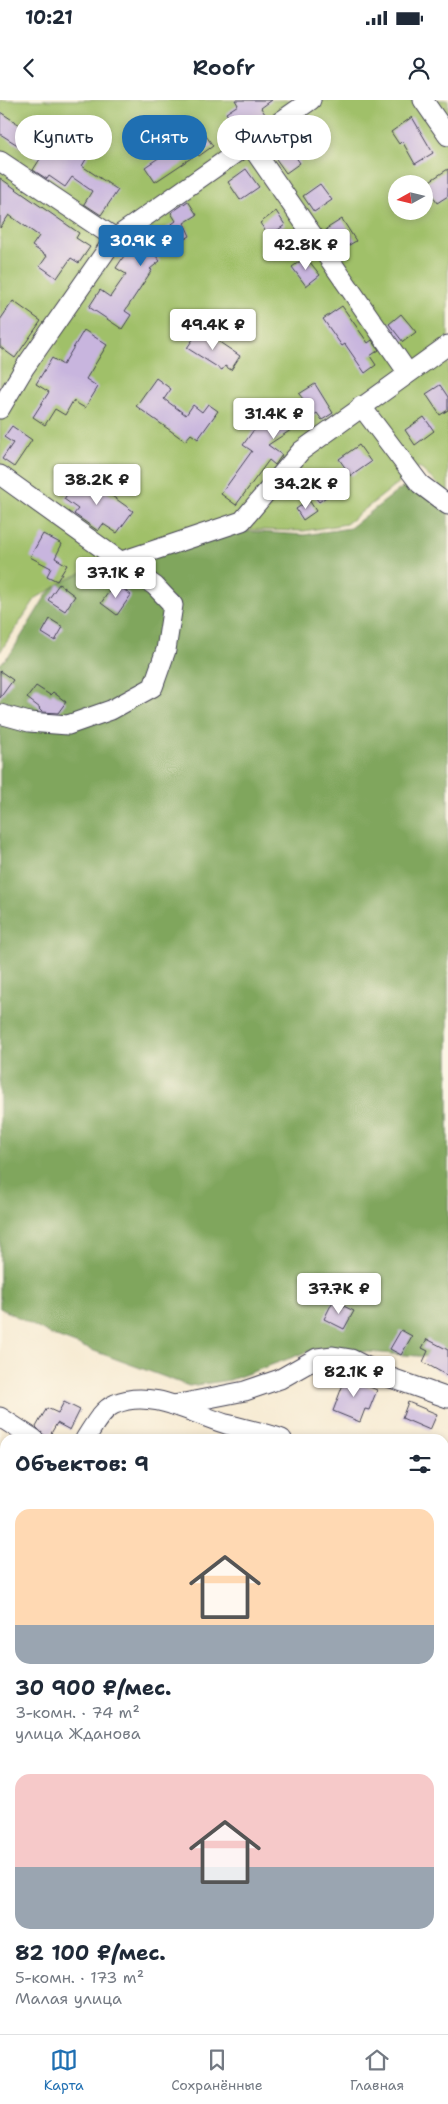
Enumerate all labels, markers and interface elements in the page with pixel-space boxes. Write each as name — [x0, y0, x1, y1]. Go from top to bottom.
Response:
text: 10:21 — [25, 5, 73, 30]
text: Roofr — [193, 53, 255, 82]
icon: back — [15, 54, 43, 82]
icon: person — [405, 54, 433, 82]
chip: Купить — [15, 115, 112, 160]
chip: Снять — [122, 115, 207, 160]
chip: Фильтры — [217, 115, 331, 160]
north arrow — [388, 175, 432, 220]
map controls — [388, 175, 433, 220]
pin: 30.9K ₽ — [95, 224, 187, 267]
pin: 42.8K ₽ — [260, 228, 352, 271]
text: 30.9K ₽ — [110, 230, 172, 251]
text: 42.8K ₽ — [274, 234, 338, 255]
pin: 49.4K ₽ — [167, 308, 259, 351]
text: 49.4K ₽ — [181, 314, 245, 335]
pin: 31.4K ₽ — [228, 398, 320, 440]
text: 31.4K ₽ — [244, 403, 304, 424]
pin: 38.2K ₽ — [51, 464, 143, 506]
pin: 34.2K ₽ — [260, 468, 352, 510]
text: 38.2K ₽ — [64, 469, 130, 490]
text: 34.2K ₽ — [274, 473, 338, 494]
pin: 37.1K ₽ — [70, 556, 162, 599]
text: 37.1K ₽ — [87, 562, 145, 583]
pin: 37.7K ₽ — [293, 1272, 385, 1315]
text: 37.7K ₽ — [308, 1278, 370, 1299]
pin: 82.1K ₽ — [308, 1356, 400, 1398]
text: 82.1K ₽ — [324, 1361, 384, 1382]
text: Объектов: 9 — [15, 1450, 149, 1478]
icon: filters — [406, 1450, 434, 1478]
icon: home — [180, 1542, 270, 1632]
text: 30 900 ₽/мес. — [15, 1674, 172, 1702]
text: 3-комн. · 74 m² — [15, 1702, 140, 1723]
text: улица Жданова — [15, 1723, 141, 1744]
icon: home — [180, 1807, 270, 1897]
text: 82 100 ₽/мес. — [15, 1939, 166, 1967]
text: 5-комн. · 173 m² — [15, 1967, 144, 1988]
text: Малая улица — [15, 1988, 122, 2009]
tab: Карта — [44, 2046, 84, 2094]
tab: Сохранённые — [171, 2046, 263, 2094]
tab: Главная — [350, 2046, 404, 2094]

